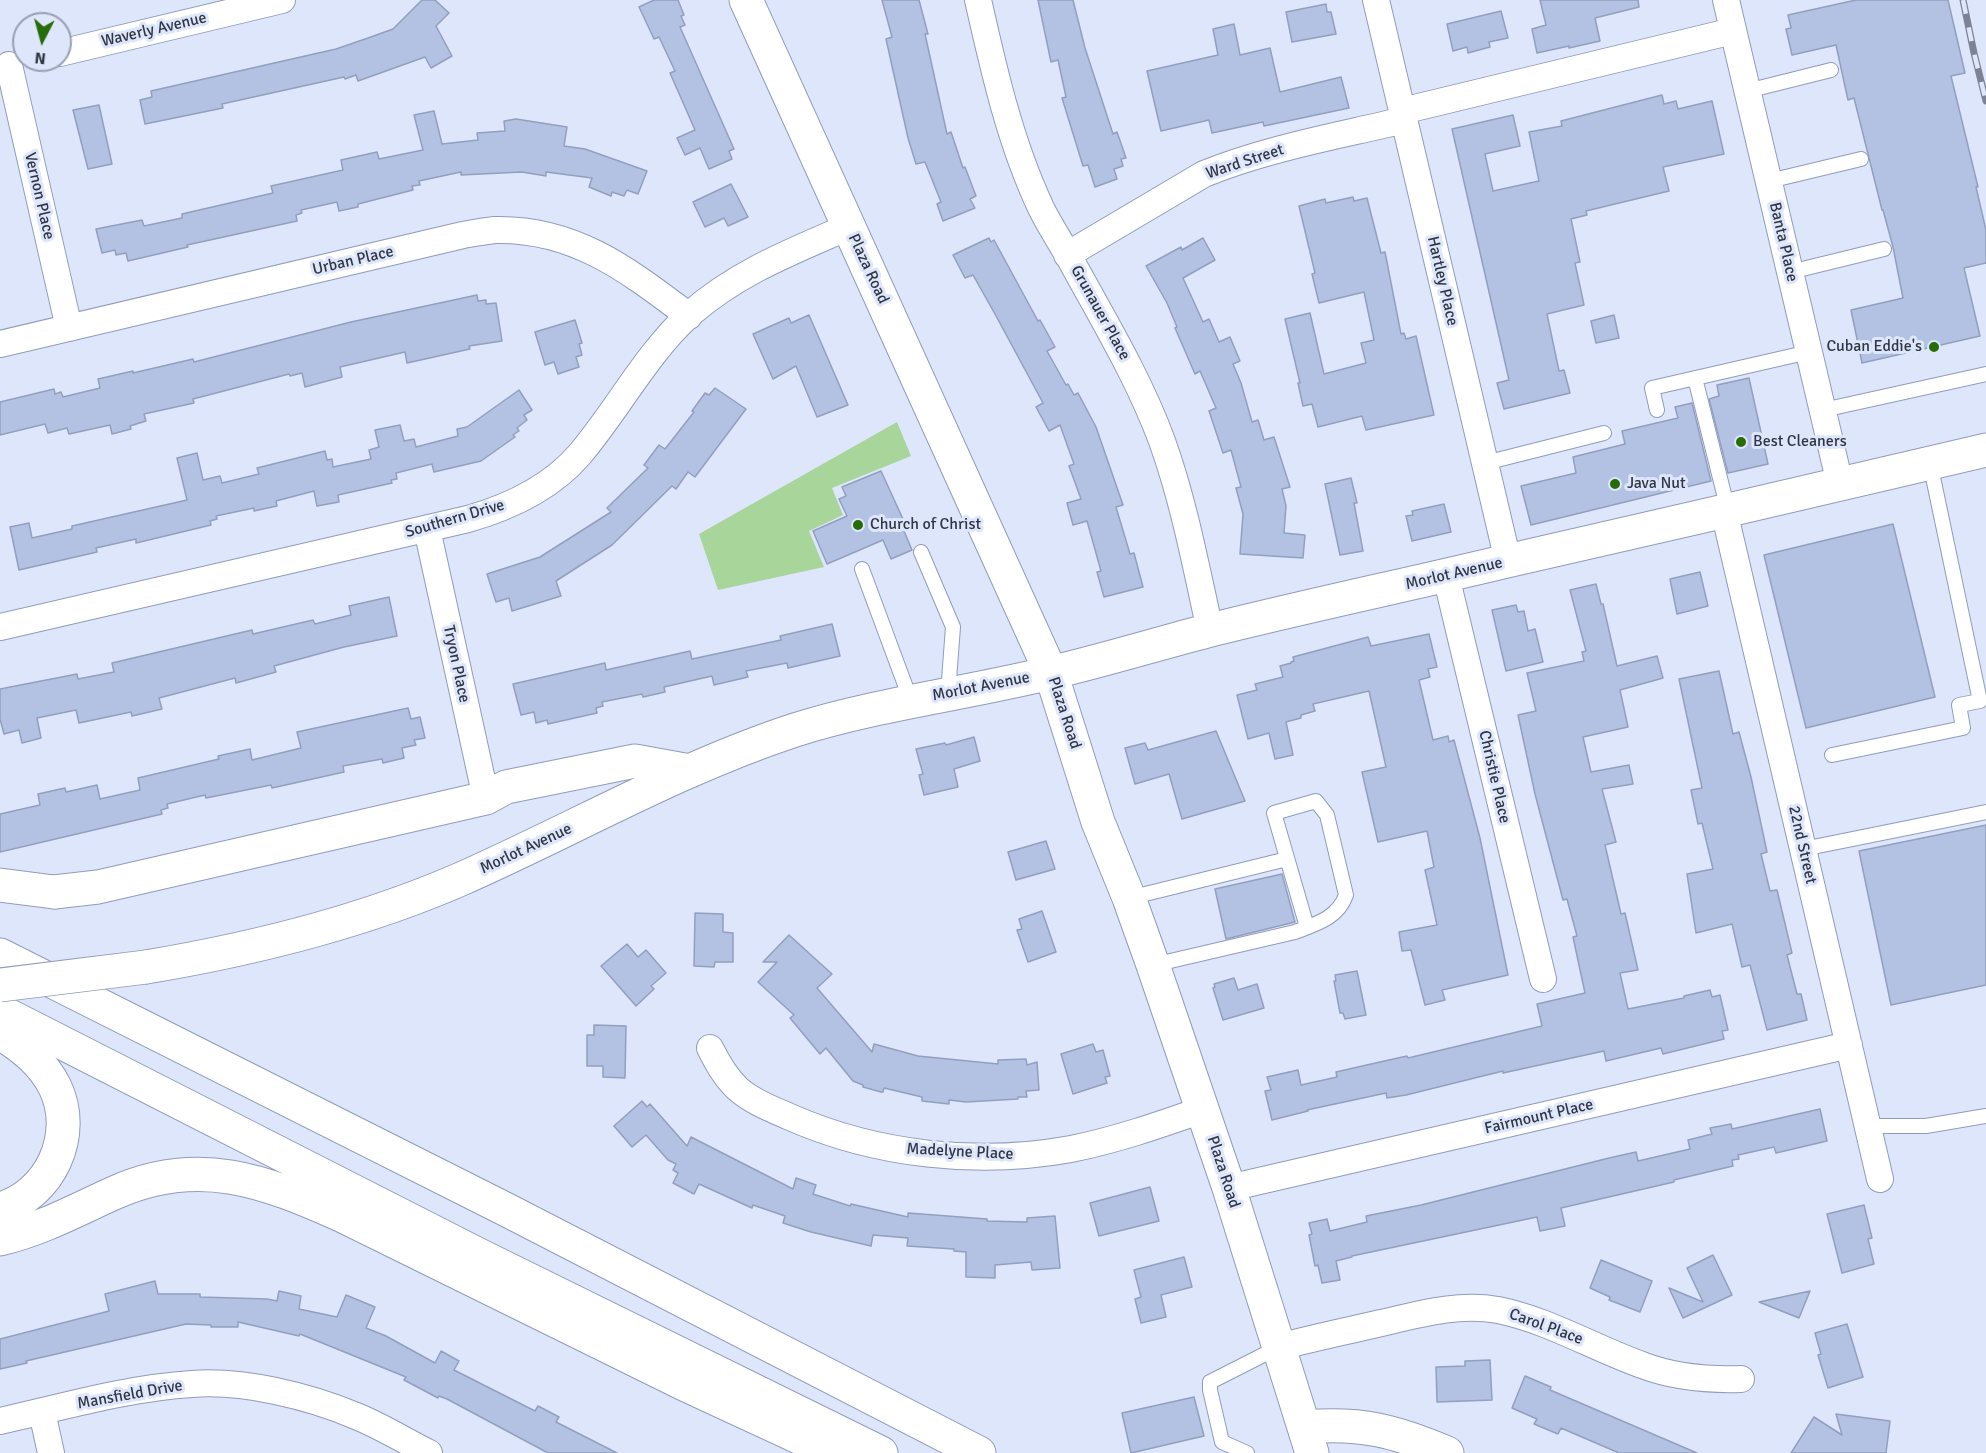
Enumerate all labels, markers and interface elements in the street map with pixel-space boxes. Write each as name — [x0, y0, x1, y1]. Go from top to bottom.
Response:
street label: Waverly Avenue — [100, 9, 208, 51]
north arrow — [12, 12, 72, 72]
text: N — [34, 47, 47, 68]
street label: Ward Street — [1204, 140, 1286, 184]
street label: Vernon Place — [20, 151, 58, 241]
street label: Banta Place — [1765, 200, 1801, 284]
street label: Plaza Road — [843, 231, 893, 307]
street label: Hartley Place — [1422, 234, 1462, 328]
street label: Urban Place — [311, 242, 395, 280]
street label: Grunauer Place — [1066, 262, 1134, 364]
place label: Cuban Eddie's — [1826, 337, 1922, 357]
marker: Cuban Eddie's — [1927, 340, 1941, 354]
place label: Best Cleaners — [1753, 432, 1847, 452]
marker: Best Cleaners — [1734, 435, 1748, 449]
place label: Java Nut — [1627, 474, 1686, 494]
marker: Java Nut — [1608, 477, 1622, 491]
street label: Southern Drive — [403, 496, 507, 542]
place label: Church of Christ — [870, 515, 981, 535]
marker: Church of Christ — [851, 518, 865, 532]
street label: Morlot Avenue — [1404, 554, 1504, 594]
street label: Tryon Place — [438, 624, 474, 704]
street label: Morlot Avenue — [931, 668, 1031, 706]
street label: Plaza Road — [1043, 674, 1085, 752]
street label: Christie Place — [1474, 729, 1514, 825]
street label: 22nd Street — [1784, 804, 1820, 886]
street label: Morlot Avenue — [477, 819, 575, 879]
street label: Fairmount Place — [1483, 1095, 1595, 1139]
street label: Plaza Road — [1202, 1133, 1244, 1211]
street label: Madelyne Place — [906, 1140, 1014, 1164]
street label: Carol Place — [1506, 1305, 1586, 1349]
street label: Mansfield Drive — [76, 1376, 184, 1414]

